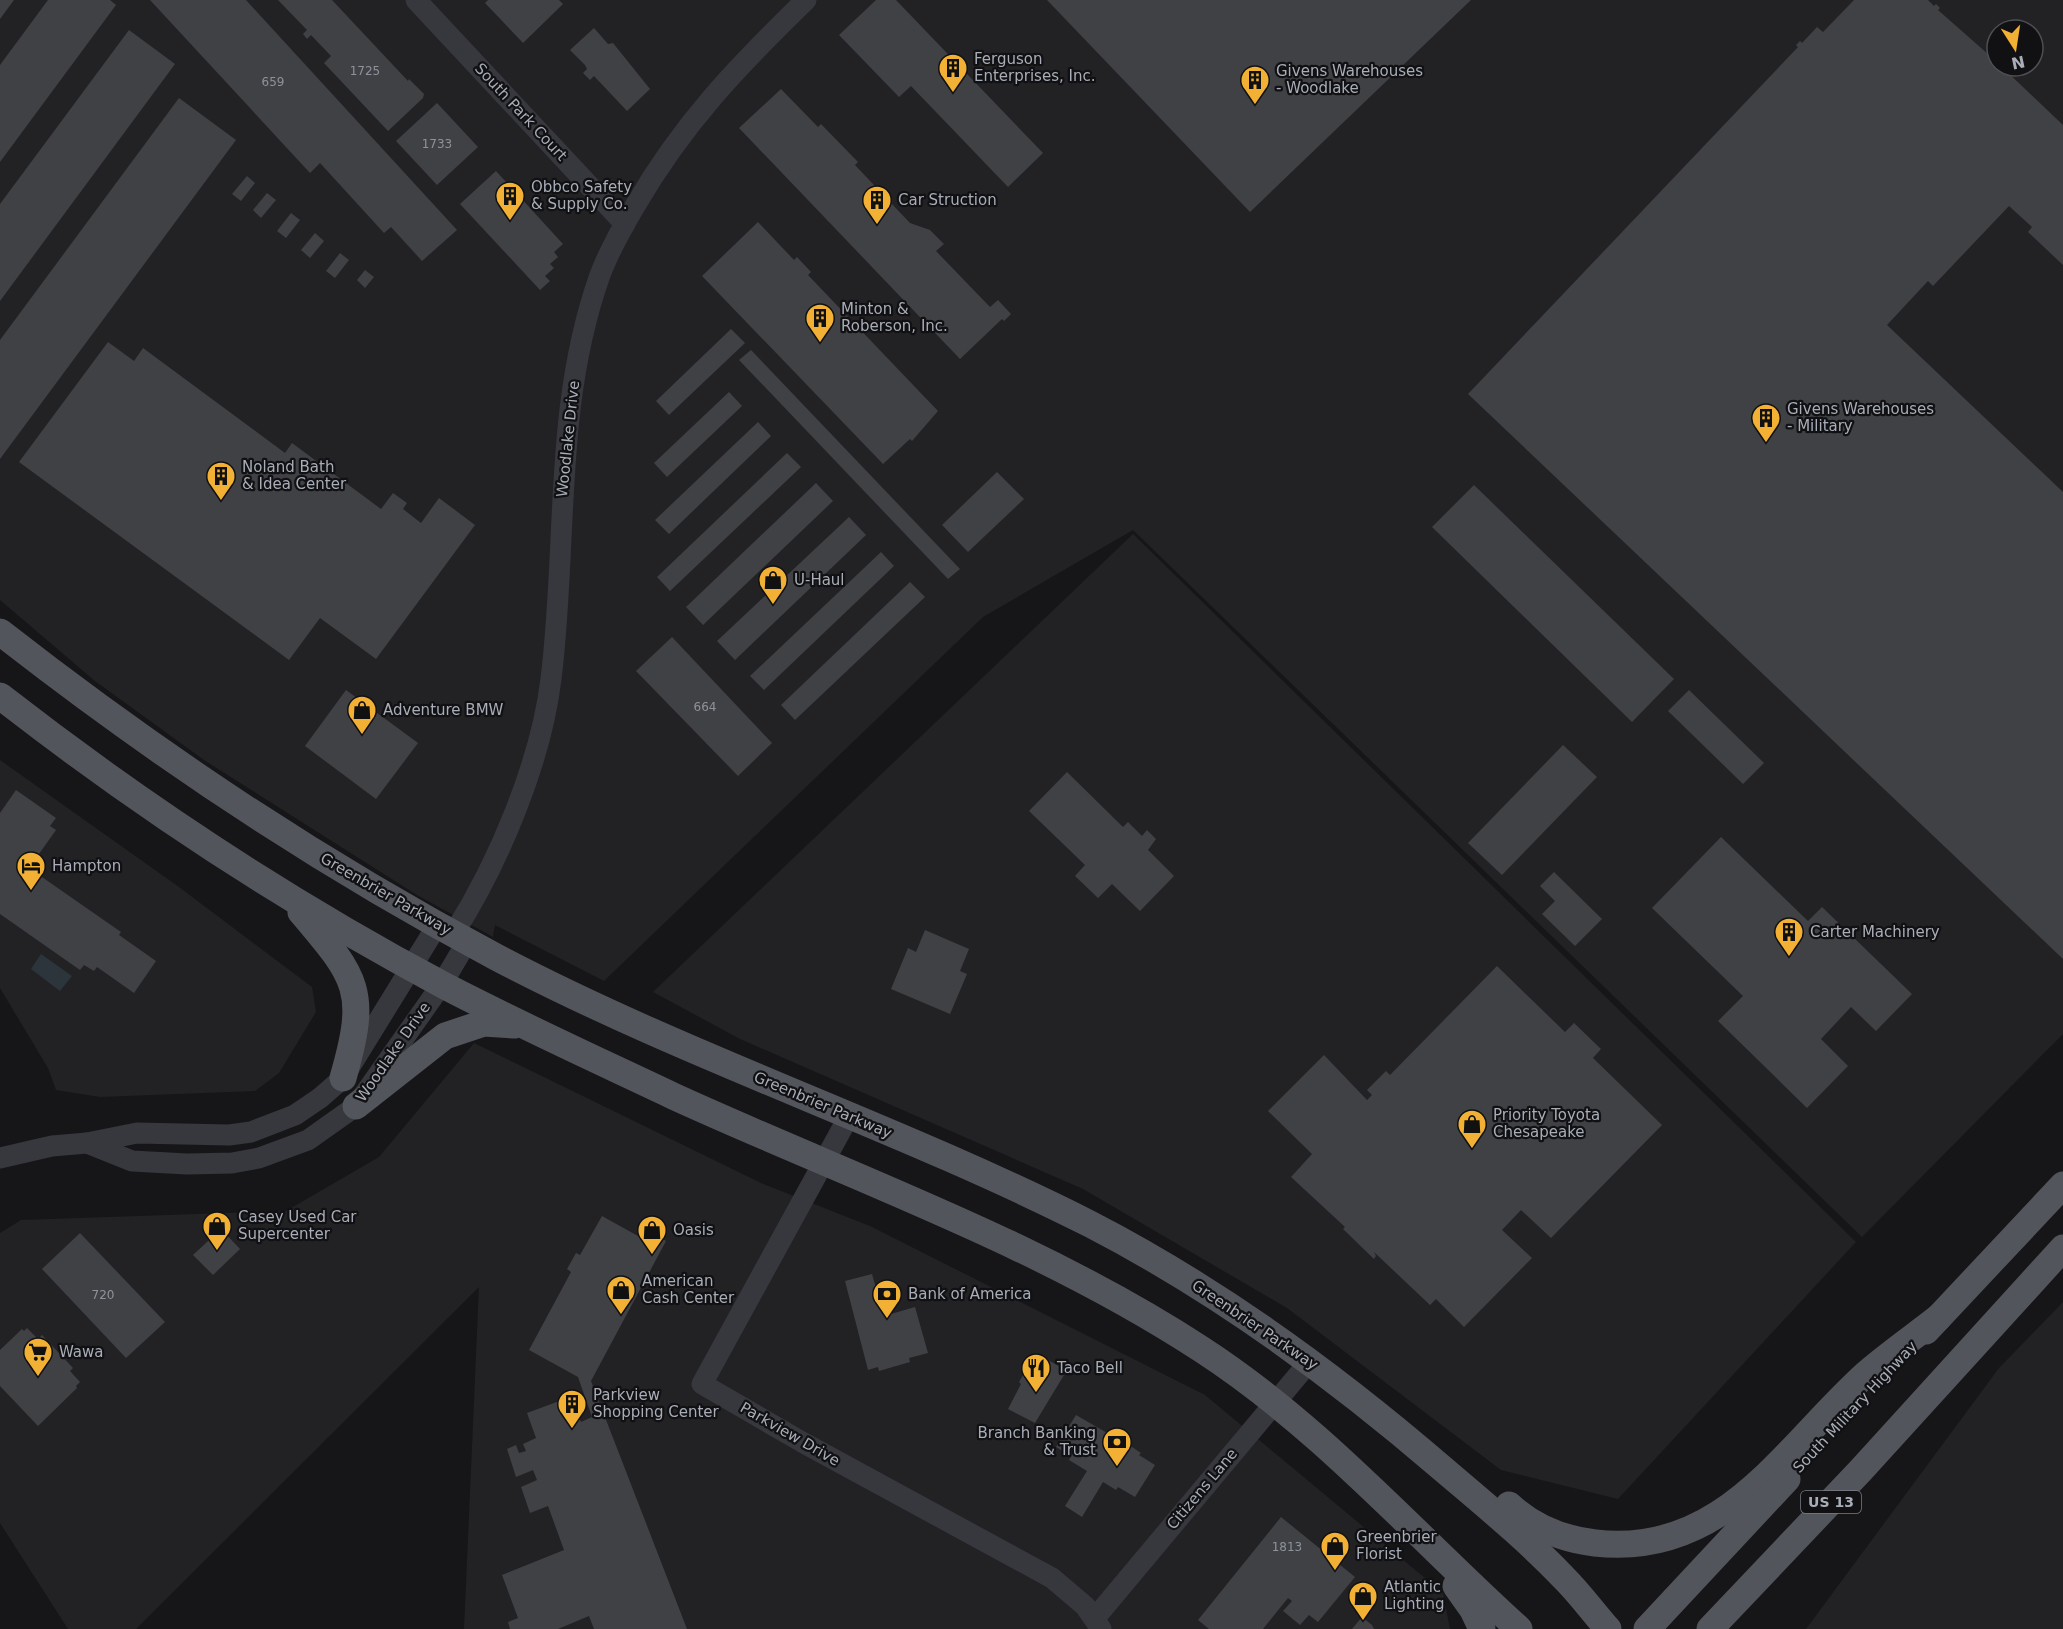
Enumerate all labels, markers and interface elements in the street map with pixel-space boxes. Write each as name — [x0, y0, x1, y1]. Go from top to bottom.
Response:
north arrow — [1985, 18, 2045, 78]
place label: Ferguson Enterprises, Inc. — [974, 50, 1095, 85]
text: N — [2009, 51, 2027, 73]
building icon: Ferguson Enterprises, Inc. — [937, 52, 969, 94]
street label: South Park Court — [471, 60, 571, 165]
place label: Givens Warehouses - Woodlake — [1276, 62, 1423, 97]
house number: 1725 — [350, 64, 380, 78]
building icon: Givens Warehouses - Woodlake — [1239, 64, 1271, 106]
house number: 659 — [262, 75, 284, 89]
house number: 1733 — [422, 137, 452, 151]
place label: Obbco Safety & Supply Co. — [531, 178, 632, 213]
building icon: Obbco Safety & Supply Co. — [494, 180, 526, 222]
building icon: Car Struction — [861, 184, 893, 226]
place label: Car Struction — [898, 191, 997, 209]
place label: Minton & Roberson, Inc. — [841, 300, 948, 335]
building icon: Minton & Roberson, Inc. — [804, 302, 836, 344]
street label: Woodlake Drive — [553, 380, 583, 498]
place label: Givens Warehouses - Military — [1787, 400, 1934, 435]
building icon: Givens Warehouses - Military — [1750, 402, 1782, 444]
place label: Noland Bath & Idea Center — [242, 458, 347, 493]
building icon: Noland Bath & Idea Center — [205, 460, 237, 502]
shop icon: U-Haul — [757, 564, 789, 606]
place label: U-Haul — [794, 571, 845, 589]
shop icon: Adventure BMW — [346, 694, 378, 736]
house number: 664 — [694, 700, 716, 714]
place label: Adventure BMW — [383, 701, 504, 719]
street label: Greenbrier Parkway — [317, 849, 455, 939]
hotel icon: Hampton — [15, 850, 47, 892]
place label: Hampton — [52, 857, 121, 875]
building icon: Carter Machinery — [1773, 916, 1805, 958]
place label: Carter Machinery — [1810, 923, 1940, 941]
street label: Woodlake Drive — [352, 999, 434, 1105]
street label: Greenbrier Parkway — [751, 1068, 895, 1142]
place label: Priority Toyota Chesapeake — [1493, 1106, 1600, 1141]
shop icon: Priority Toyota Chesapeake — [1456, 1108, 1488, 1150]
place label: Casey Used Car Supercenter — [238, 1208, 357, 1243]
shop icon: Casey Used Car Supercenter — [201, 1210, 233, 1252]
shop icon: Oasis — [636, 1214, 668, 1256]
place label: Oasis — [673, 1221, 714, 1239]
place label: American Cash Center — [642, 1272, 735, 1307]
shop icon: American Cash Center — [605, 1274, 637, 1316]
street label: Greenbrier Parkway — [1189, 1276, 1322, 1374]
bank icon: Bank of America — [871, 1278, 903, 1320]
place label: Bank of America — [908, 1285, 1032, 1303]
house number: 720 — [92, 1288, 114, 1302]
supermarket icon: Wawa — [22, 1336, 54, 1378]
street label: South Military Highway — [1789, 1337, 1921, 1477]
place label: Wawa — [59, 1343, 104, 1361]
restaurant icon: Taco Bell — [1020, 1352, 1052, 1394]
place label: Taco Bell — [1056, 1359, 1123, 1377]
place label: Parkview Shopping Center — [593, 1386, 720, 1421]
building icon: Parkview Shopping Center — [556, 1388, 588, 1430]
street label: Parkview Drive — [737, 1398, 843, 1470]
place label: Branch Banking & Trust — [977, 1424, 1096, 1459]
bank icon: Branch Banking & Trust — [1101, 1426, 1133, 1468]
street label: Citizens Lane — [1163, 1445, 1241, 1533]
road number: US 13 — [1801, 1491, 1861, 1513]
place label: Greenbrier Florist — [1356, 1528, 1438, 1563]
shop icon: Greenbrier Florist — [1319, 1530, 1351, 1572]
house number: 1813 — [1272, 1540, 1302, 1554]
place label: Atlantic Lighting — [1384, 1578, 1445, 1613]
shop icon: Atlantic Lighting — [1347, 1580, 1379, 1622]

